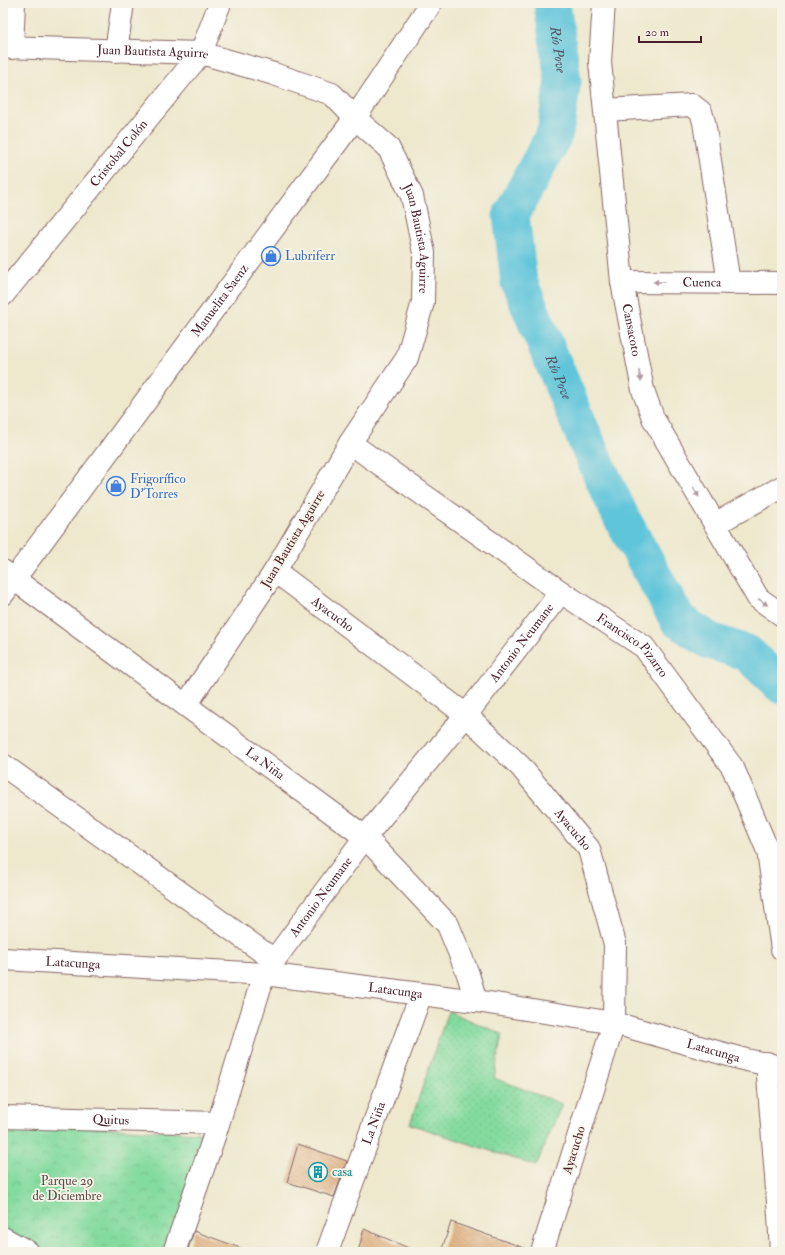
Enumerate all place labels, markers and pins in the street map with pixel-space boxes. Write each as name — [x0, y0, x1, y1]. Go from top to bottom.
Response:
shop icon: Lubriferr — [260, 245, 282, 267]
place label: Lubriferr — [285, 248, 335, 264]
place label: Frigorífico D'Torres — [130, 471, 186, 502]
shop icon: Frigorífico D'Torres — [105, 475, 127, 497]
building icon: casa — [307, 1161, 329, 1183]
place label: casa — [332, 1164, 353, 1180]

